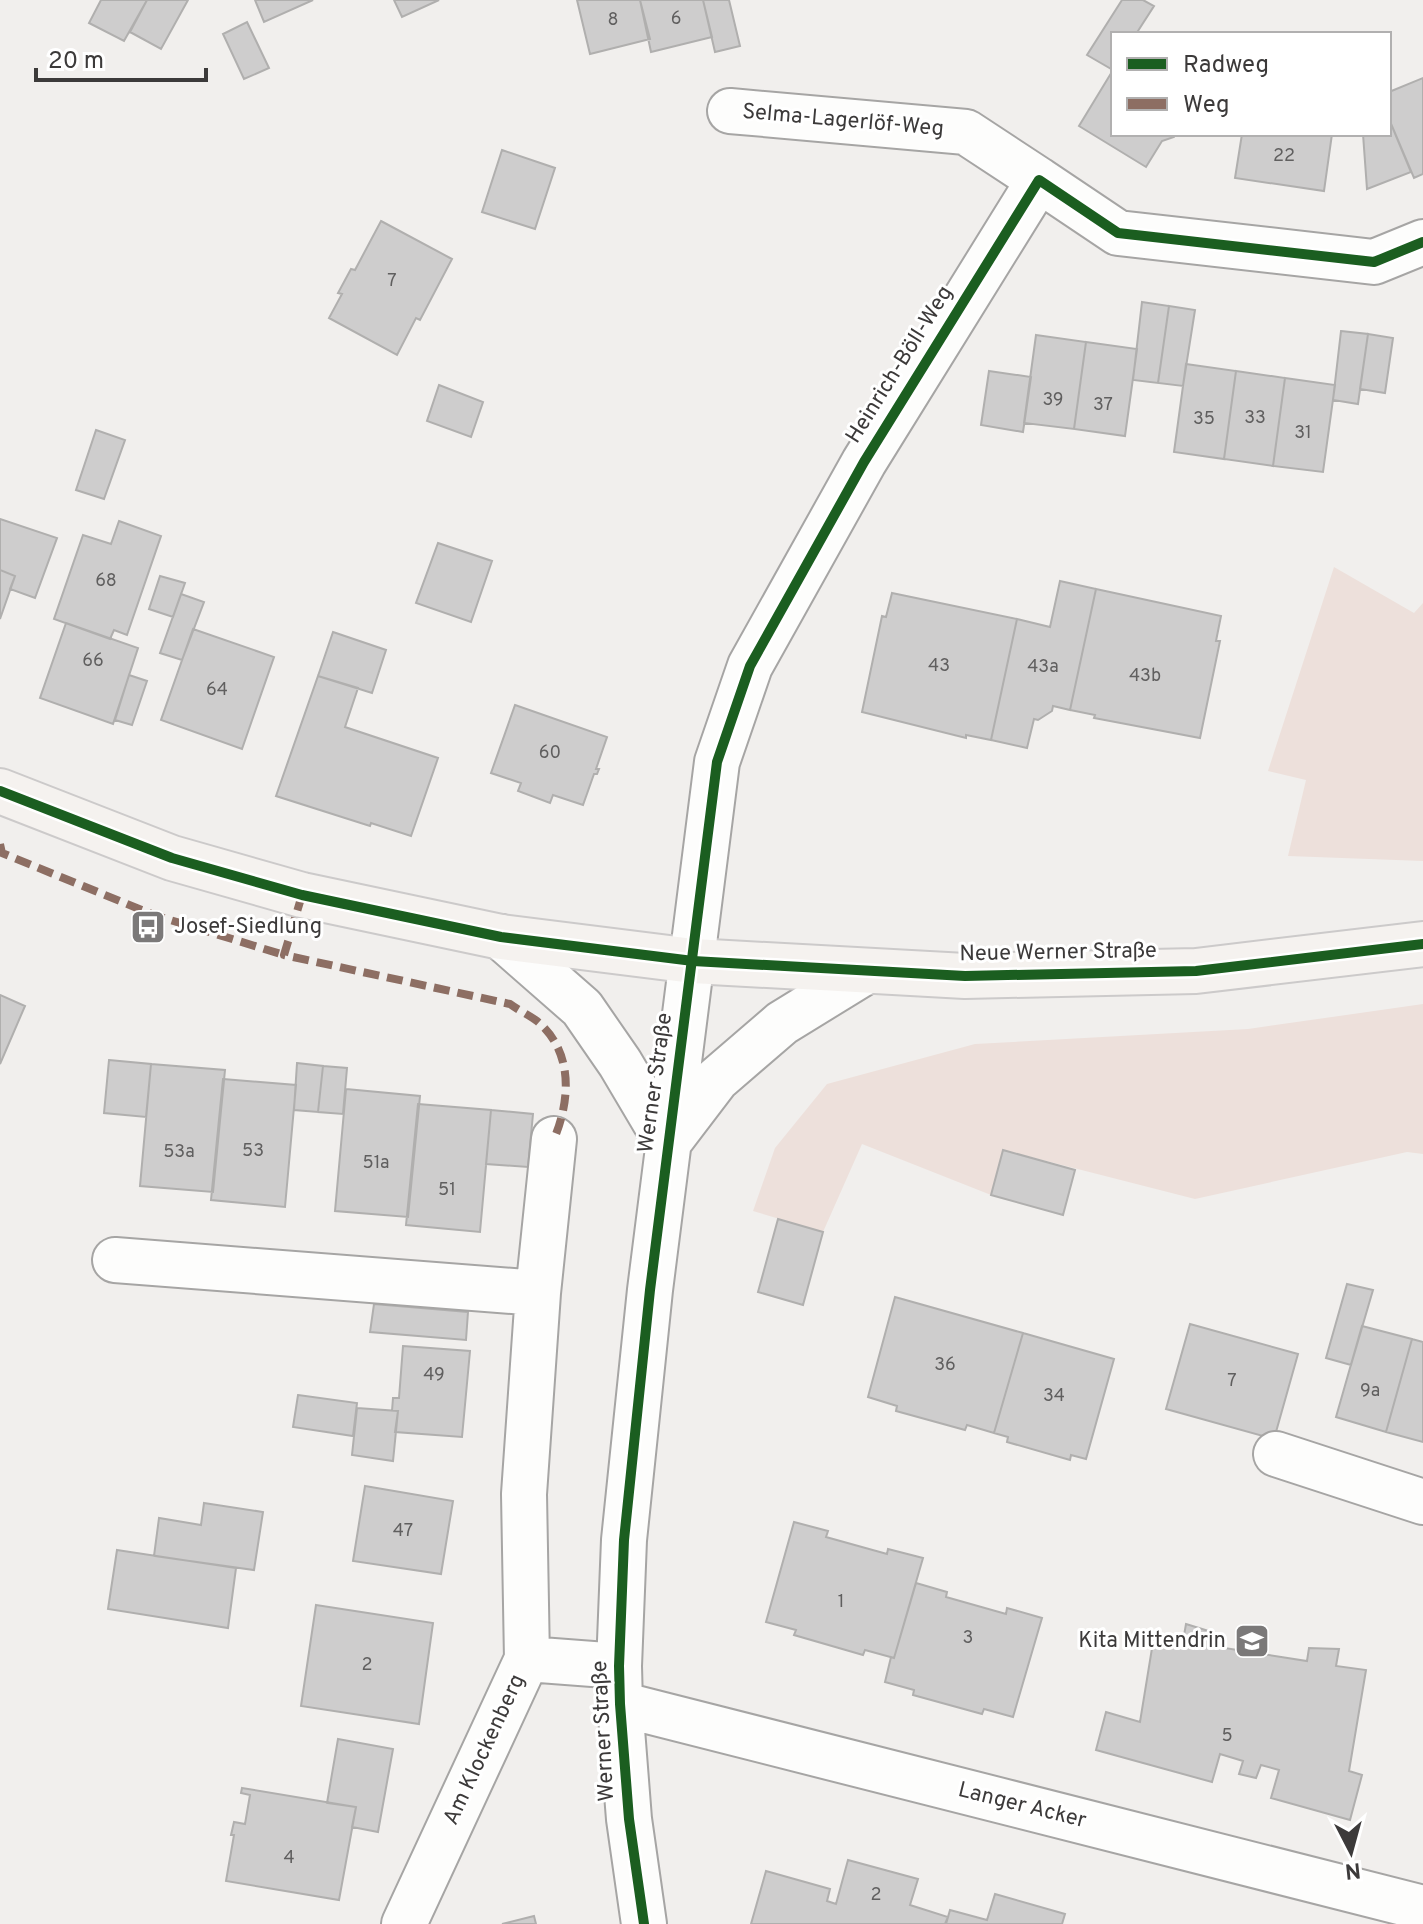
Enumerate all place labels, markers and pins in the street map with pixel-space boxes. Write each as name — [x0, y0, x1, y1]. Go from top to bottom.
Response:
bus stop icon: Josef-Siedlung — [129, 908, 167, 946]
place label: Josef-Siedlung — [174, 914, 322, 941]
school or university icon: Kita Mittendrin — [1233, 1622, 1271, 1660]
place label: Kita Mittendrin — [1078, 1628, 1226, 1655]

